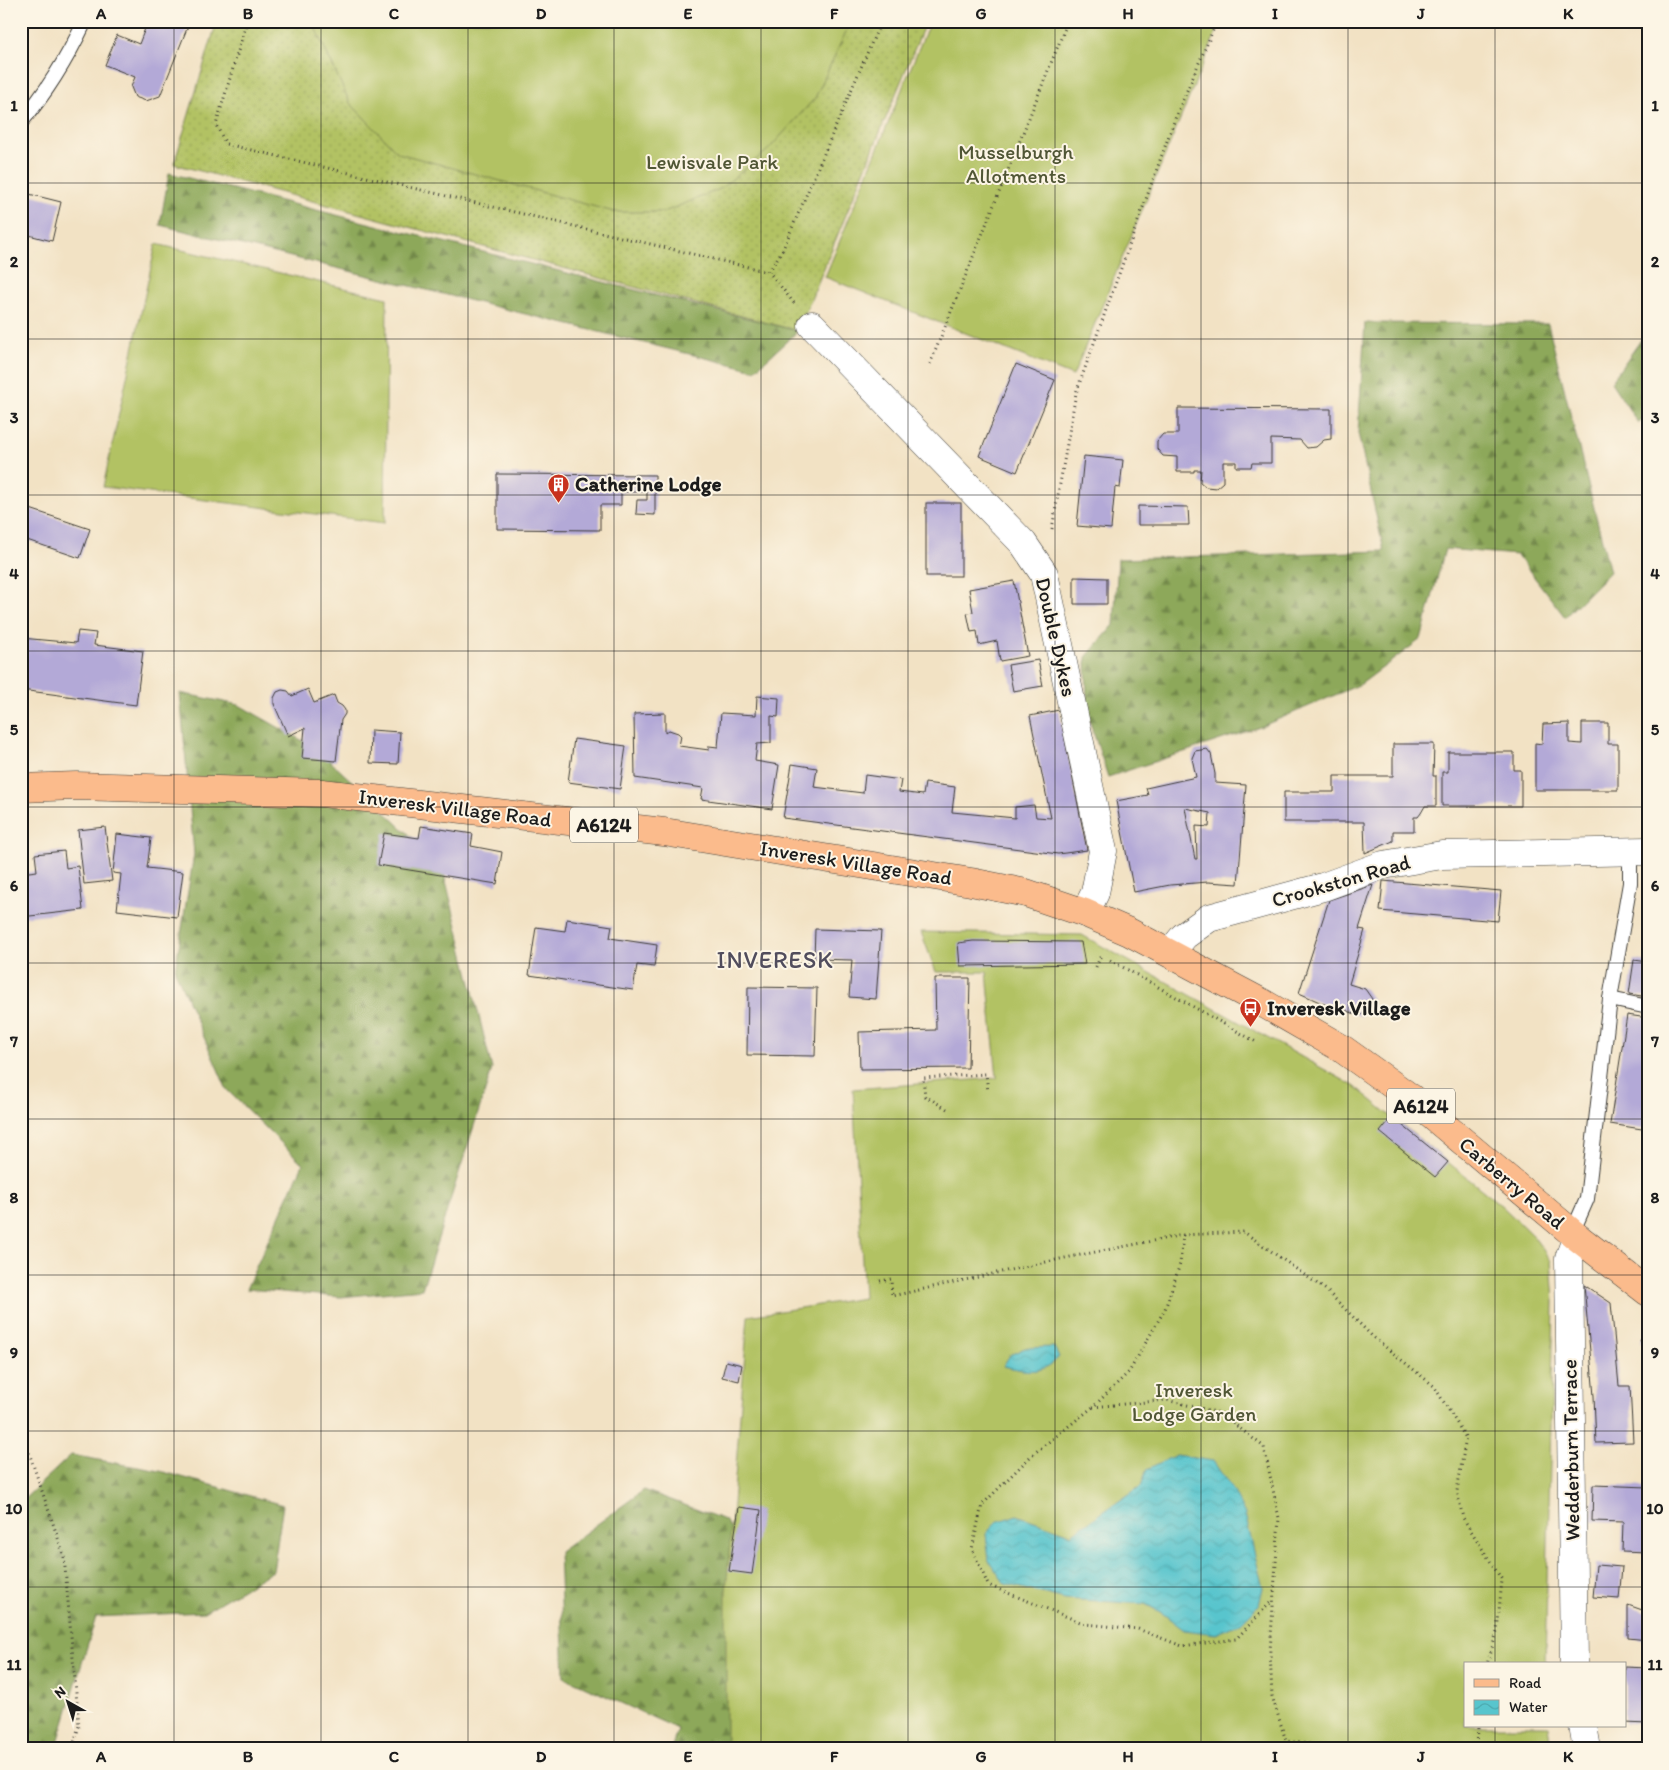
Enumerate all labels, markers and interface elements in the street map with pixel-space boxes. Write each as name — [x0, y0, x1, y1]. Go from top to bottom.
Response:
text: A — [95, 4, 107, 23]
text: B — [243, 4, 254, 23]
text: C — [389, 4, 400, 23]
text: D — [536, 4, 547, 23]
text: E — [684, 4, 693, 23]
text: F — [830, 4, 839, 23]
text: G — [975, 4, 987, 23]
text: H — [1122, 4, 1134, 23]
text: I — [1272, 4, 1278, 23]
text: J — [1416, 4, 1425, 23]
text: K — [1563, 4, 1574, 23]
text: 1 — [10, 96, 18, 115]
text: 1 — [1651, 96, 1659, 115]
park label: Musselburgh Allotments — [958, 139, 1074, 188]
park label: Lewisvale Park — [646, 149, 778, 174]
text: 2 — [10, 252, 19, 271]
text: 2 — [1651, 252, 1660, 271]
text: 3 — [10, 408, 19, 427]
text: 3 — [1651, 408, 1660, 427]
place label: Catherine Lodge — [575, 471, 722, 497]
building icon: Catherine Lodge — [547, 472, 571, 503]
text: 4 — [9, 564, 19, 583]
text: 4 — [1650, 564, 1660, 583]
street label: Double Dykes — [1031, 575, 1082, 699]
text: 5 — [10, 720, 19, 739]
text: 5 — [1651, 720, 1660, 739]
street label: Inveresk Village Road — [357, 783, 553, 832]
road number: A6124 — [570, 808, 638, 842]
street label: Inveresk Village Road — [758, 835, 954, 890]
street label: Crookston Road — [1269, 849, 1413, 912]
text: 6 — [10, 876, 19, 895]
text: 6 — [1651, 876, 1660, 895]
district label: INVERESK — [716, 945, 834, 974]
place label: Inveresk Village — [1267, 995, 1411, 1021]
bus stop icon: Inveresk Village — [1239, 996, 1263, 1027]
text: 7 — [9, 1032, 18, 1051]
text: 7 — [1650, 1032, 1659, 1051]
road number: A6124 — [1387, 1088, 1455, 1124]
street label: Carberry Road — [1454, 1131, 1571, 1235]
text: 8 — [10, 1188, 19, 1207]
text: 8 — [1651, 1188, 1660, 1207]
text: 9 — [10, 1343, 18, 1362]
text: 9 — [1651, 1343, 1659, 1362]
street label: Wedderburn Terrace — [1556, 1359, 1585, 1541]
park label: Inveresk Lodge Garden — [1132, 1377, 1256, 1426]
text: 10 — [5, 1499, 23, 1518]
text: 10 — [1646, 1499, 1664, 1518]
text: 11 — [7, 1655, 22, 1674]
text: 11 — [1648, 1655, 1663, 1674]
legend — [1464, 1662, 1626, 1728]
text: Road — [1509, 1674, 1542, 1692]
north arrow — [42, 1678, 92, 1728]
text: N — [51, 1683, 69, 1702]
text: Water — [1509, 1698, 1548, 1716]
text: A — [95, 1747, 107, 1766]
text: B — [243, 1747, 254, 1766]
text: C — [389, 1747, 400, 1766]
text: D — [536, 1747, 547, 1766]
text: E — [684, 1747, 693, 1766]
text: F — [830, 1747, 839, 1766]
text: G — [975, 1747, 987, 1766]
text: H — [1122, 1747, 1134, 1766]
text: I — [1272, 1747, 1278, 1766]
text: J — [1416, 1747, 1425, 1766]
text: K — [1563, 1747, 1574, 1766]

